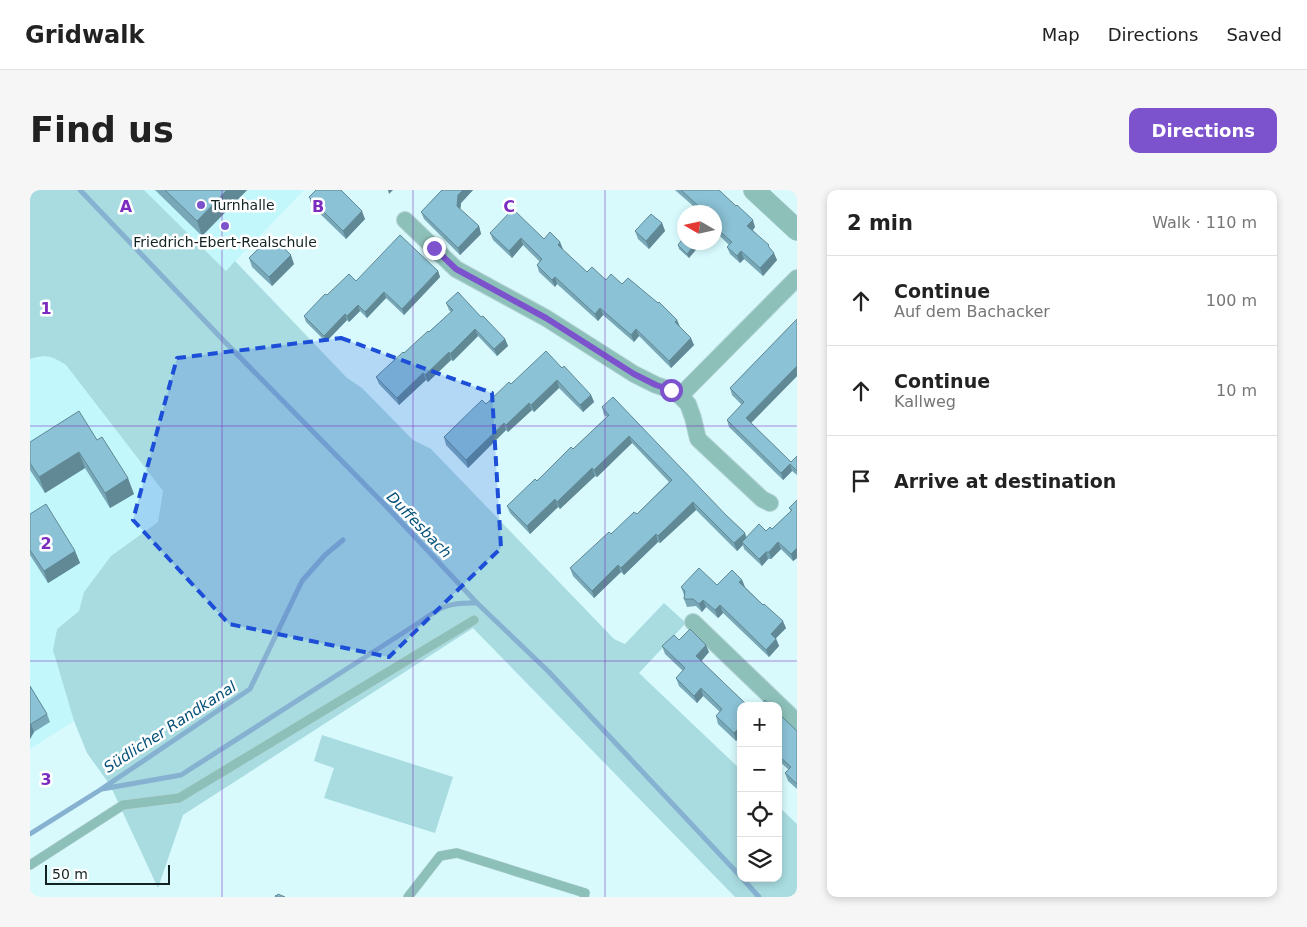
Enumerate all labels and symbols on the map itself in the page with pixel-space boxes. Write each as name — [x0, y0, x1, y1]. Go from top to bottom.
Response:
text: A — [120, 197, 133, 216]
place label: Turnhalle — [210, 197, 275, 213]
text: B — [312, 197, 324, 216]
text: C — [503, 197, 515, 216]
marker: Turnhalle — [195, 199, 207, 211]
north arrow — [677, 205, 722, 250]
marker: Friedrich-Ebert-Realschule — [219, 220, 231, 232]
place label: Friedrich-Ebert-Realschule — [133, 234, 317, 250]
route end — [423, 237, 446, 260]
text: 1 — [40, 299, 52, 318]
route start — [660, 379, 683, 402]
water label: Duffesbach — [383, 488, 455, 562]
text: 2 — [40, 534, 52, 553]
water label: Südlicher Randkanal — [100, 677, 240, 777]
text: 3 — [40, 770, 52, 789]
scale bar — [45, 862, 170, 885]

